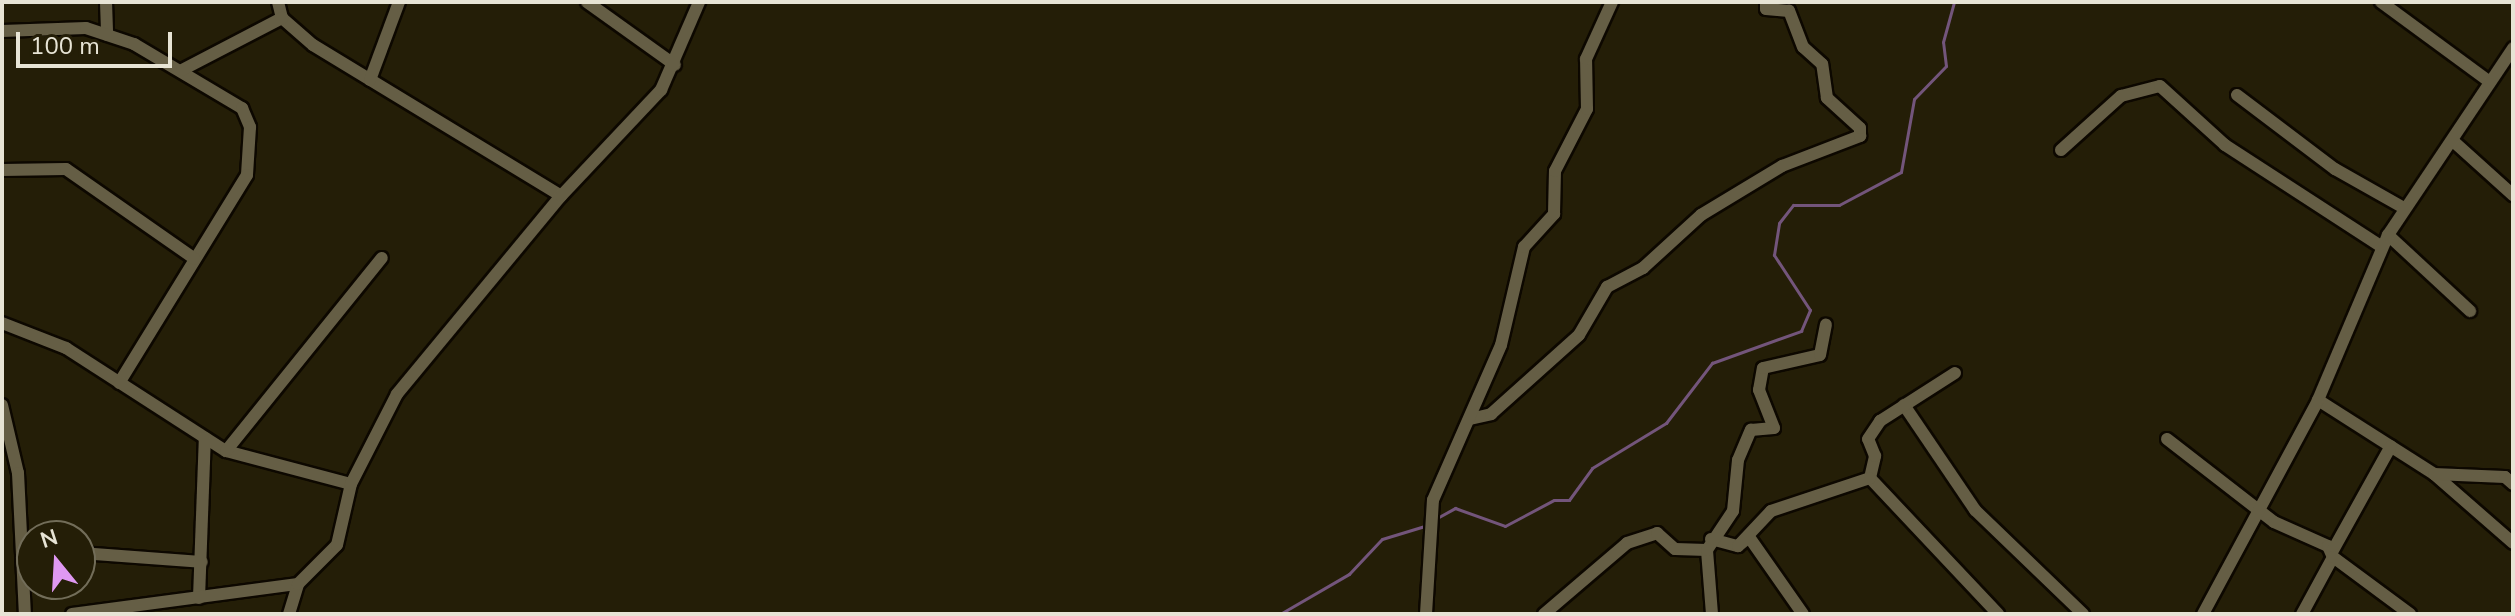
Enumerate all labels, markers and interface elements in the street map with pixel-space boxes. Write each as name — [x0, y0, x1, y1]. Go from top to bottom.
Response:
scale bar — [20, 16, 176, 66]
text: 100 m — [30, 30, 100, 62]
north arrow — [16, 520, 96, 600]
text: N — [37, 522, 62, 556]

